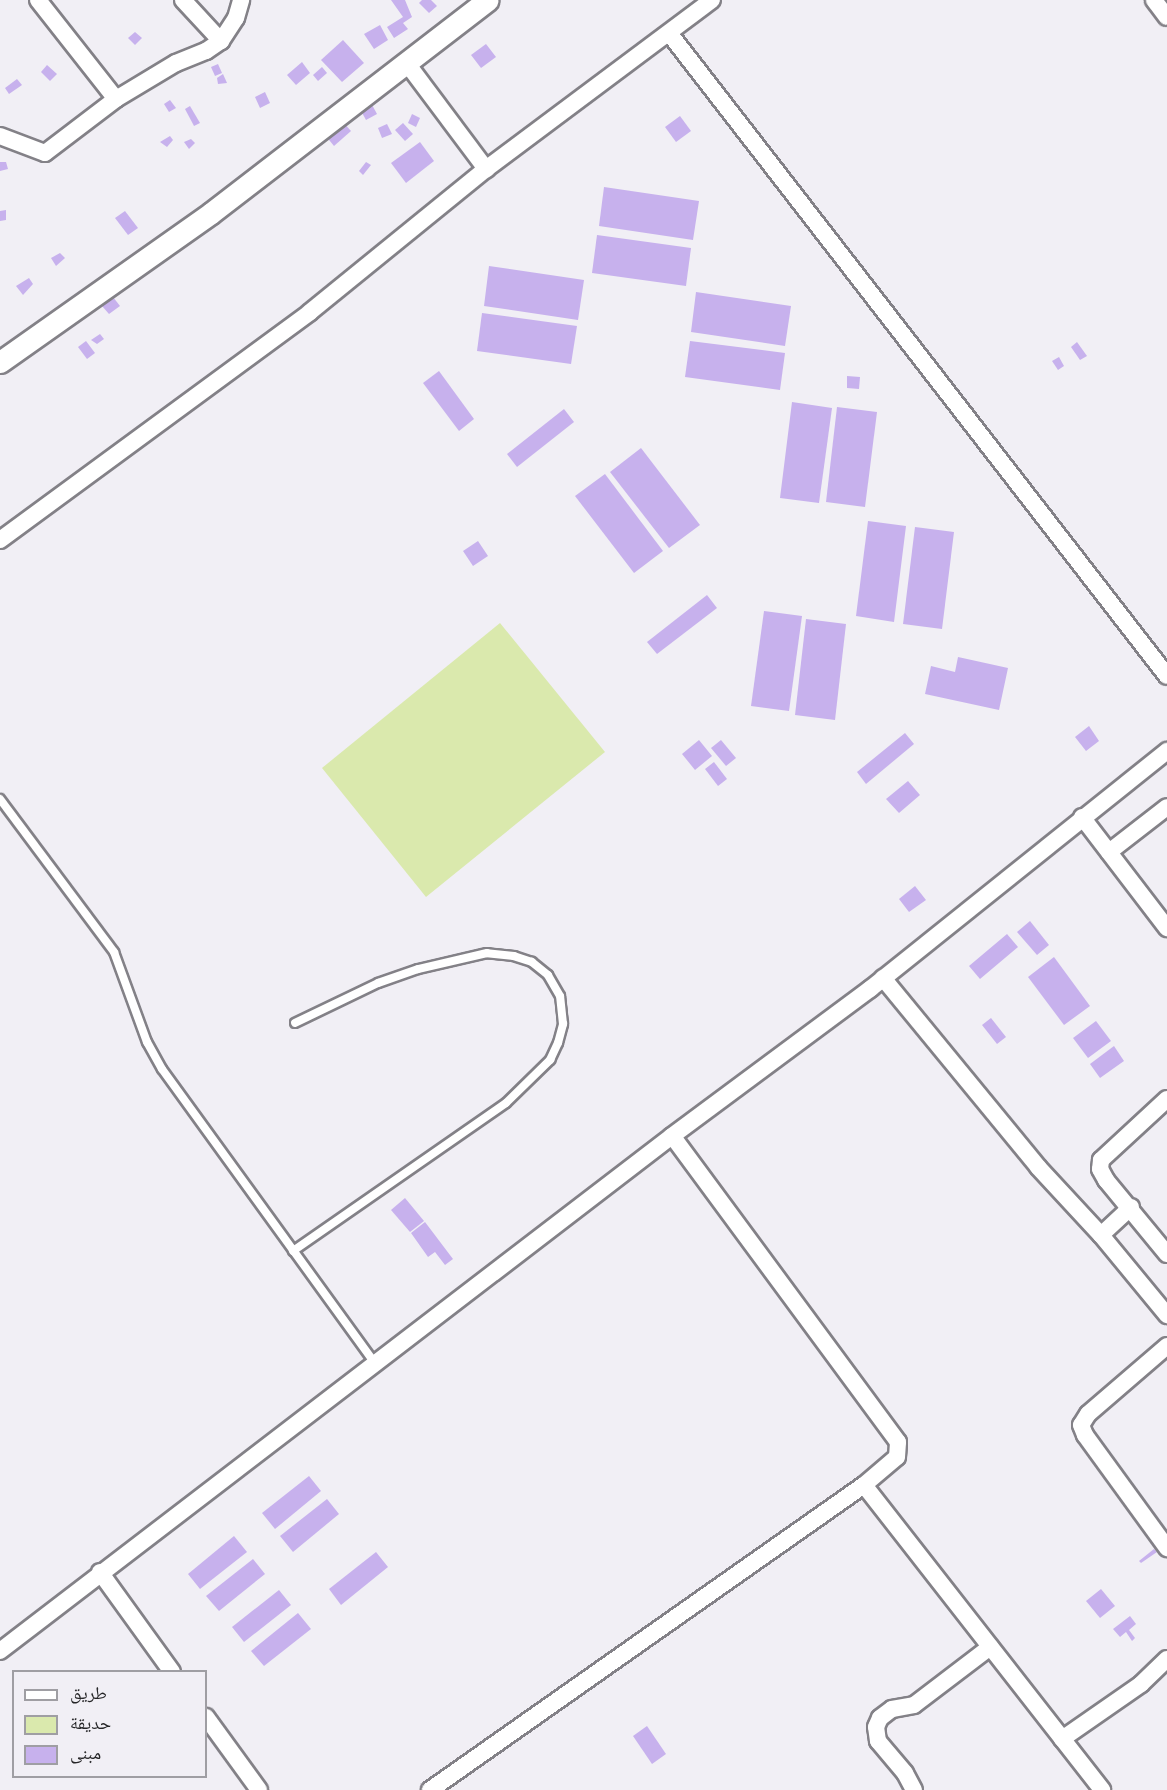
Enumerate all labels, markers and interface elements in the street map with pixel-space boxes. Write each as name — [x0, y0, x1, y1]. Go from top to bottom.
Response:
legend — [12, 1670, 207, 1778]
text: طريق — [70, 1681, 107, 1705]
text: حديقة — [70, 1711, 111, 1735]
text: مبنى — [70, 1741, 101, 1765]

